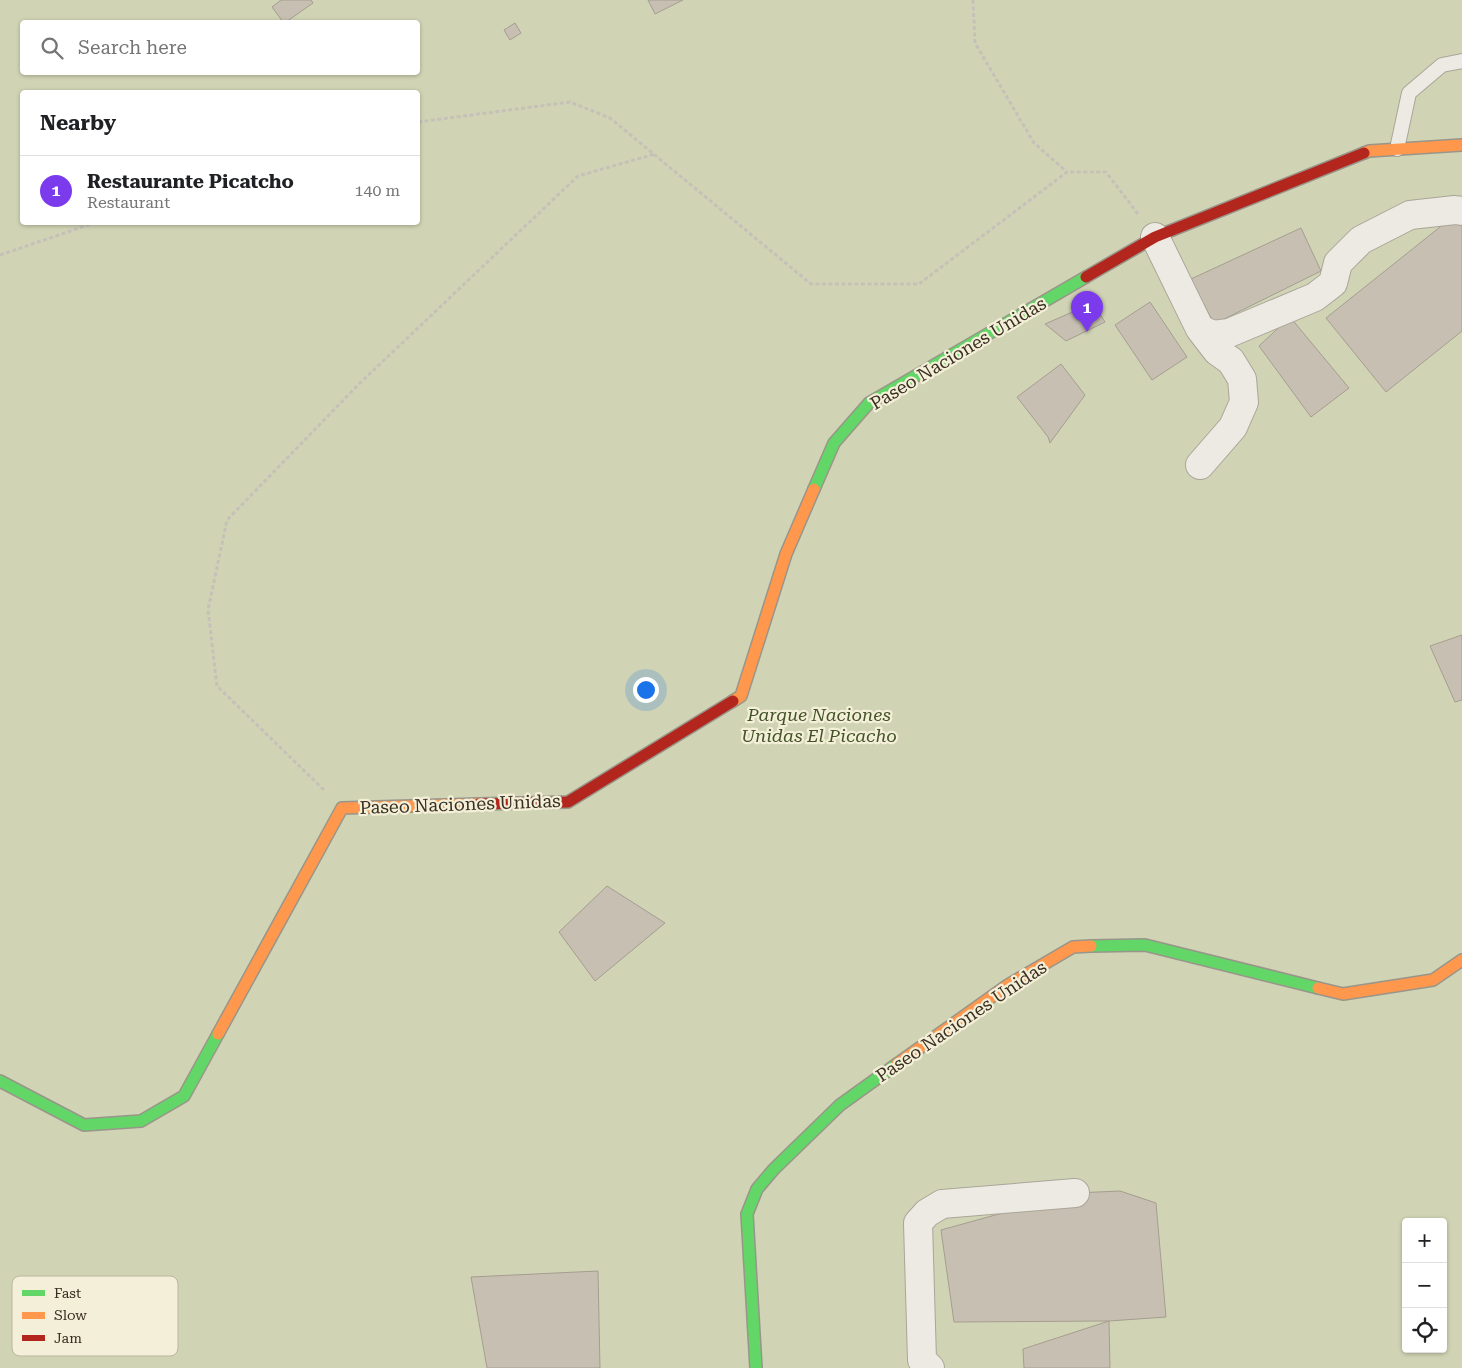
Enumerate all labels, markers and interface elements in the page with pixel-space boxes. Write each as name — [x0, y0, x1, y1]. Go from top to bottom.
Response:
search box — [20, 20, 420, 75]
icon: search — [38, 34, 66, 62]
text: Search here — [78, 36, 187, 59]
text: Nearby — [40, 111, 116, 135]
text: Restaurante Picatcho — [87, 170, 294, 193]
text: 1 — [52, 181, 60, 200]
text: 140 m — [354, 181, 400, 200]
text: Restaurant — [87, 193, 170, 212]
pin: 1 — [1071, 291, 1103, 332]
street label: Paseo Naciones Unidas — [866, 292, 1050, 414]
your location — [633, 677, 659, 703]
park label: Parque Naciones Unidas El Picacho — [741, 704, 897, 746]
street label: Paseo Naciones Unidas — [359, 790, 561, 818]
street label: Paseo Naciones Unidas — [872, 956, 1050, 1086]
map controls — [1402, 1218, 1447, 1353]
button: + — [1402, 1218, 1447, 1263]
button: − — [1402, 1263, 1447, 1308]
legend — [12, 1276, 178, 1356]
text: Fast — [54, 1285, 81, 1301]
text: Slow — [54, 1307, 87, 1323]
button: locate — [1402, 1308, 1447, 1353]
text: Jam — [54, 1330, 82, 1346]

